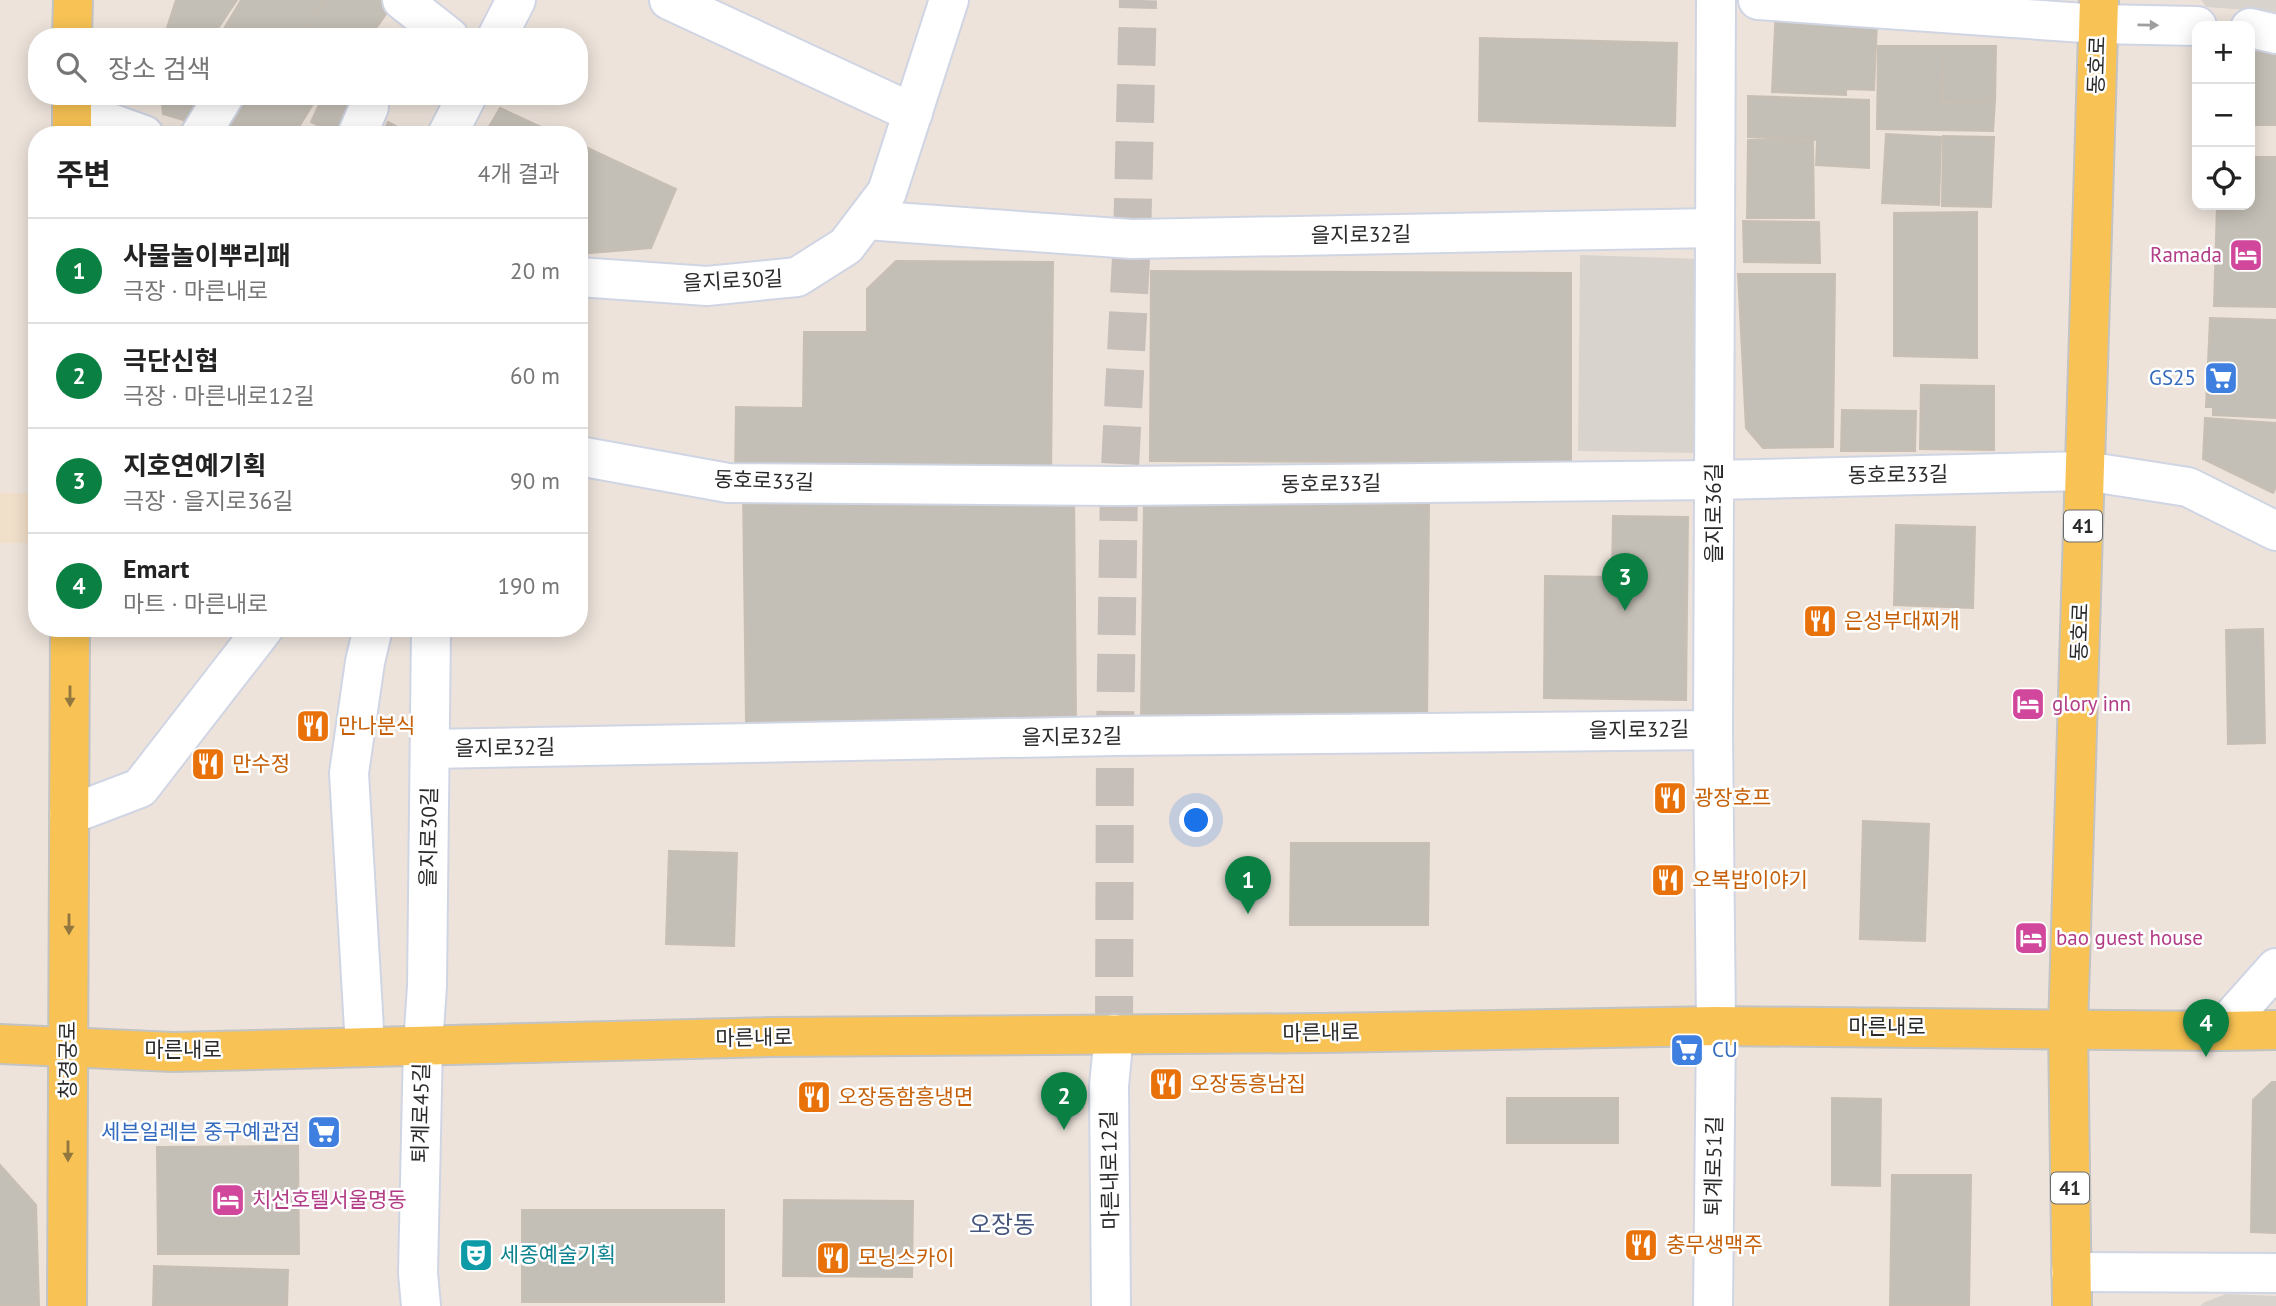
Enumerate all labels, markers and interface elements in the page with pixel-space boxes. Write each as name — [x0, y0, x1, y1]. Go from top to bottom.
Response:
one-way arrow — [2137, 19, 2159, 31]
map controls — [2192, 21, 2255, 210]
button: + — [2192, 21, 2255, 84]
search box — [28, 28, 588, 105]
street label: 동호로 — [2082, 36, 2111, 94]
icon: search — [52, 48, 90, 86]
text: 장소 검색 — [108, 52, 211, 85]
button: − — [2192, 84, 2255, 147]
button: locate — [2192, 147, 2255, 210]
text: 주변 — [56, 154, 111, 193]
text: 4개 결과 — [478, 159, 560, 188]
street label: 을지로32길 — [1311, 220, 1411, 249]
hotel icon: Ramada — [2227, 236, 2265, 274]
text: 사물놀이뿌리패 — [123, 239, 290, 272]
place label: Ramada — [2150, 241, 2222, 268]
text: 1 — [72, 256, 86, 285]
text: 20 m — [510, 256, 560, 285]
street label: 을지로30길 — [682, 264, 784, 297]
text: 극장 · 마른내로 — [123, 276, 268, 305]
text: 극단신협 — [123, 344, 219, 377]
supermarket icon: GS25 — [2202, 359, 2240, 397]
text: 2 — [72, 361, 86, 390]
text: 60 m — [510, 361, 560, 390]
place label: GS25 — [2149, 364, 2196, 391]
text: 극장 · 마른내로12길 — [123, 381, 315, 410]
text: 지호연예기획 — [123, 449, 267, 482]
street label: 동호로33길 — [1848, 460, 1948, 489]
street label: 을지로36길 — [1700, 463, 1727, 563]
street label: 동호로33길 — [713, 465, 815, 496]
text: 3 — [72, 466, 86, 495]
text: 90 m — [510, 466, 560, 495]
street label: 동호로33길 — [1281, 469, 1381, 498]
text: 극장 · 을지로36길 — [123, 486, 293, 515]
road number: 41 — [2064, 510, 2102, 541]
text: Emart — [123, 552, 189, 585]
pin: 3 — [1602, 553, 1648, 611]
text: 4 — [72, 571, 86, 600]
text: 190 m — [498, 571, 560, 600]
text: 마트 · 마른내로 — [123, 589, 268, 618]
restaurant icon: 은성부대찌개 — [1801, 602, 1839, 640]
street label: 동호로 — [2065, 603, 2094, 661]
place label: 은성부대찌개 — [1844, 607, 1960, 634]
hotel icon: glory inn — [2009, 685, 2047, 723]
one-way arrow — [64, 686, 76, 708]
place label: glory inn — [2052, 690, 2131, 717]
restaurant icon: 만나분식 — [294, 707, 332, 745]
place label: 만나분식 — [338, 712, 415, 739]
street label: 을지로32길 — [1589, 715, 1689, 744]
street label: 을지로32길 — [1022, 722, 1122, 751]
street label: 을지로32길 — [455, 733, 555, 762]
restaurant icon: 만수정 — [189, 745, 227, 783]
place label: 만수정 — [232, 750, 290, 777]
restaurant icon: 광장호프 — [1651, 779, 1689, 817]
place label: 광장호프 — [1694, 784, 1771, 811]
street label: 을지로30길 — [414, 787, 443, 887]
your location — [1179, 803, 1213, 837]
pin: 1 — [1225, 856, 1271, 914]
restaurant icon: 오복밥이야기 — [1649, 861, 1687, 899]
place label: 오복밥이야기 — [1692, 866, 1808, 893]
one-way arrow — [63, 913, 74, 935]
hotel icon: bao guest house — [2012, 919, 2050, 957]
place label: bao guest house — [2056, 924, 2203, 951]
pin: 4 — [2183, 999, 2229, 1057]
street label: 마른내로 — [1848, 1013, 1926, 1040]
street label: 마른내로 — [1282, 1018, 1360, 1047]
street label: 창경궁로 — [54, 1021, 81, 1099]
street label: 마른내로 — [715, 1023, 793, 1052]
supermarket icon: CU — [1668, 1031, 1706, 1069]
street label: 마른내로 — [144, 1036, 222, 1063]
place label: CU — [1712, 1036, 1738, 1063]
street label: 퇴계로45길 — [406, 1063, 435, 1163]
restaurant icon: 오장동흥남집 — [1147, 1065, 1185, 1103]
place label: 오장동흥남집 — [1190, 1070, 1306, 1097]
pin: 2 — [1041, 1072, 1087, 1130]
restaurant icon: 오장동함흥냉면 — [795, 1078, 833, 1116]
place label: 오장동함흥냉면 — [838, 1083, 973, 1110]
street label: 마른내로12길 — [1095, 1110, 1124, 1230]
supermarket icon: 세븐일레븐 중구예관점 — [305, 1113, 343, 1151]
street label: 퇴계로51길 — [1699, 1116, 1728, 1216]
place label: 세븐일레븐 중구예관점 — [101, 1118, 300, 1145]
one-way arrow — [62, 1141, 74, 1163]
road number: 41 — [2051, 1172, 2089, 1204]
hotel icon: 치선호텔서울명동 — [209, 1181, 247, 1219]
place label: 치선호텔서울명동 — [252, 1186, 407, 1213]
district label: 오장동 — [969, 1209, 1035, 1240]
restaurant icon: 충무생맥주 — [1622, 1226, 1660, 1264]
place label: 충무생맥주 — [1666, 1231, 1763, 1258]
theatre icon: 세종예술기획 — [457, 1236, 495, 1274]
restaurant icon: 모닝스카이 — [814, 1239, 852, 1277]
place label: 세종예술기획 — [500, 1241, 616, 1268]
place label: 모닝스카이 — [858, 1244, 955, 1271]

